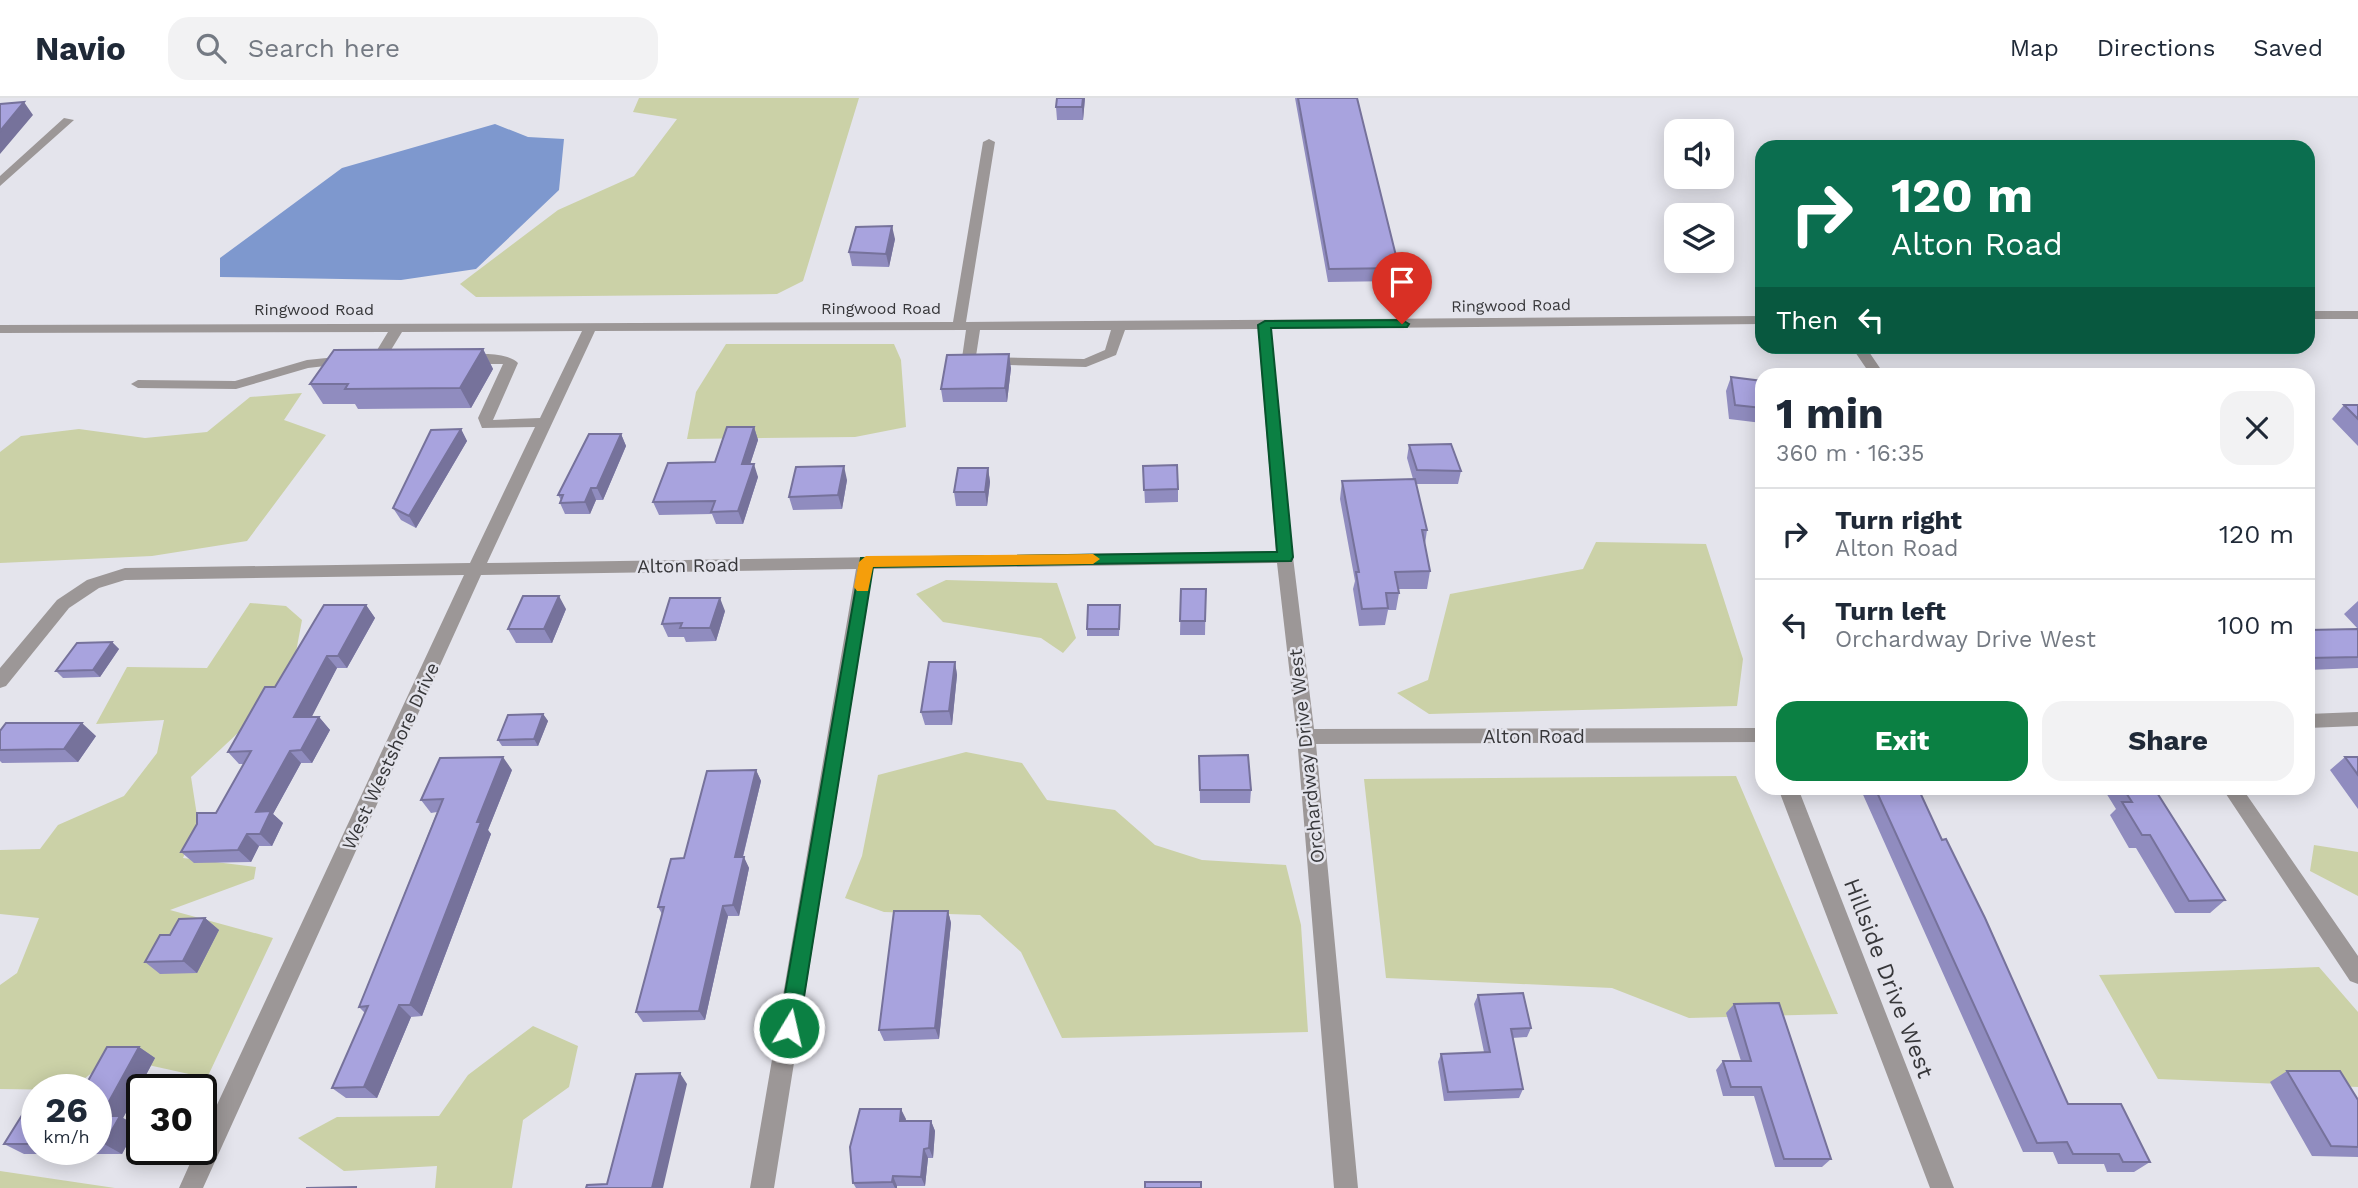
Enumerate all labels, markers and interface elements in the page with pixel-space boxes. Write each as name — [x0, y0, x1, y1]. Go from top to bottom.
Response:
search box — [168, 17, 658, 80]
text: Navio — [35, 29, 126, 68]
icon: search — [192, 29, 230, 67]
text: Search here — [248, 33, 400, 63]
text: Map — [2010, 34, 2059, 62]
text: Directions — [2097, 34, 2215, 62]
text: Saved — [2253, 34, 2323, 62]
map controls — [1664, 119, 1734, 273]
button: sound — [1664, 119, 1734, 189]
text: 120 m — [1891, 166, 2033, 224]
icon: right — [1776, 168, 1867, 259]
button: layers — [1664, 203, 1734, 273]
text: Alton Road — [1891, 225, 2063, 263]
pin — [1372, 252, 1432, 324]
icon: arrive — [1383, 263, 1421, 301]
street label: Ringwood Road — [1451, 295, 1571, 316]
street label: Ringwood Road — [821, 299, 941, 318]
street label: Ringwood Road — [254, 300, 374, 319]
icon: left — [1852, 301, 1890, 339]
text: Then — [1776, 305, 1838, 335]
text: 1 min — [1776, 389, 1884, 438]
button: close — [2220, 391, 2294, 465]
text: 360 m · 16:35 — [1776, 440, 1924, 467]
text: Turn right — [1835, 505, 1962, 535]
icon: right — [1776, 515, 1814, 553]
text: 120 m — [2219, 519, 2294, 549]
text: Alton Road — [1835, 535, 1958, 562]
street label: Alton Road — [637, 553, 739, 578]
text: Turn left — [1835, 596, 1946, 626]
icon: left — [1776, 606, 1814, 644]
text: 100 m — [2218, 610, 2294, 640]
text: Orchardway Drive West — [1835, 626, 2096, 653]
street label: Orchardway Drive West — [1284, 648, 1329, 864]
street label: West Westshore Drive — [337, 659, 444, 854]
button: Exit — [1776, 701, 2028, 781]
button: Share — [2042, 701, 2294, 781]
street label: Alton Road — [1483, 725, 1585, 748]
street label: Hillside Drive West — [1838, 875, 1939, 1082]
position arrow — [752, 991, 826, 1065]
speed limit sign: 30 — [126, 1074, 217, 1165]
text: 26 — [45, 1089, 88, 1131]
text: km/h — [43, 1126, 90, 1147]

